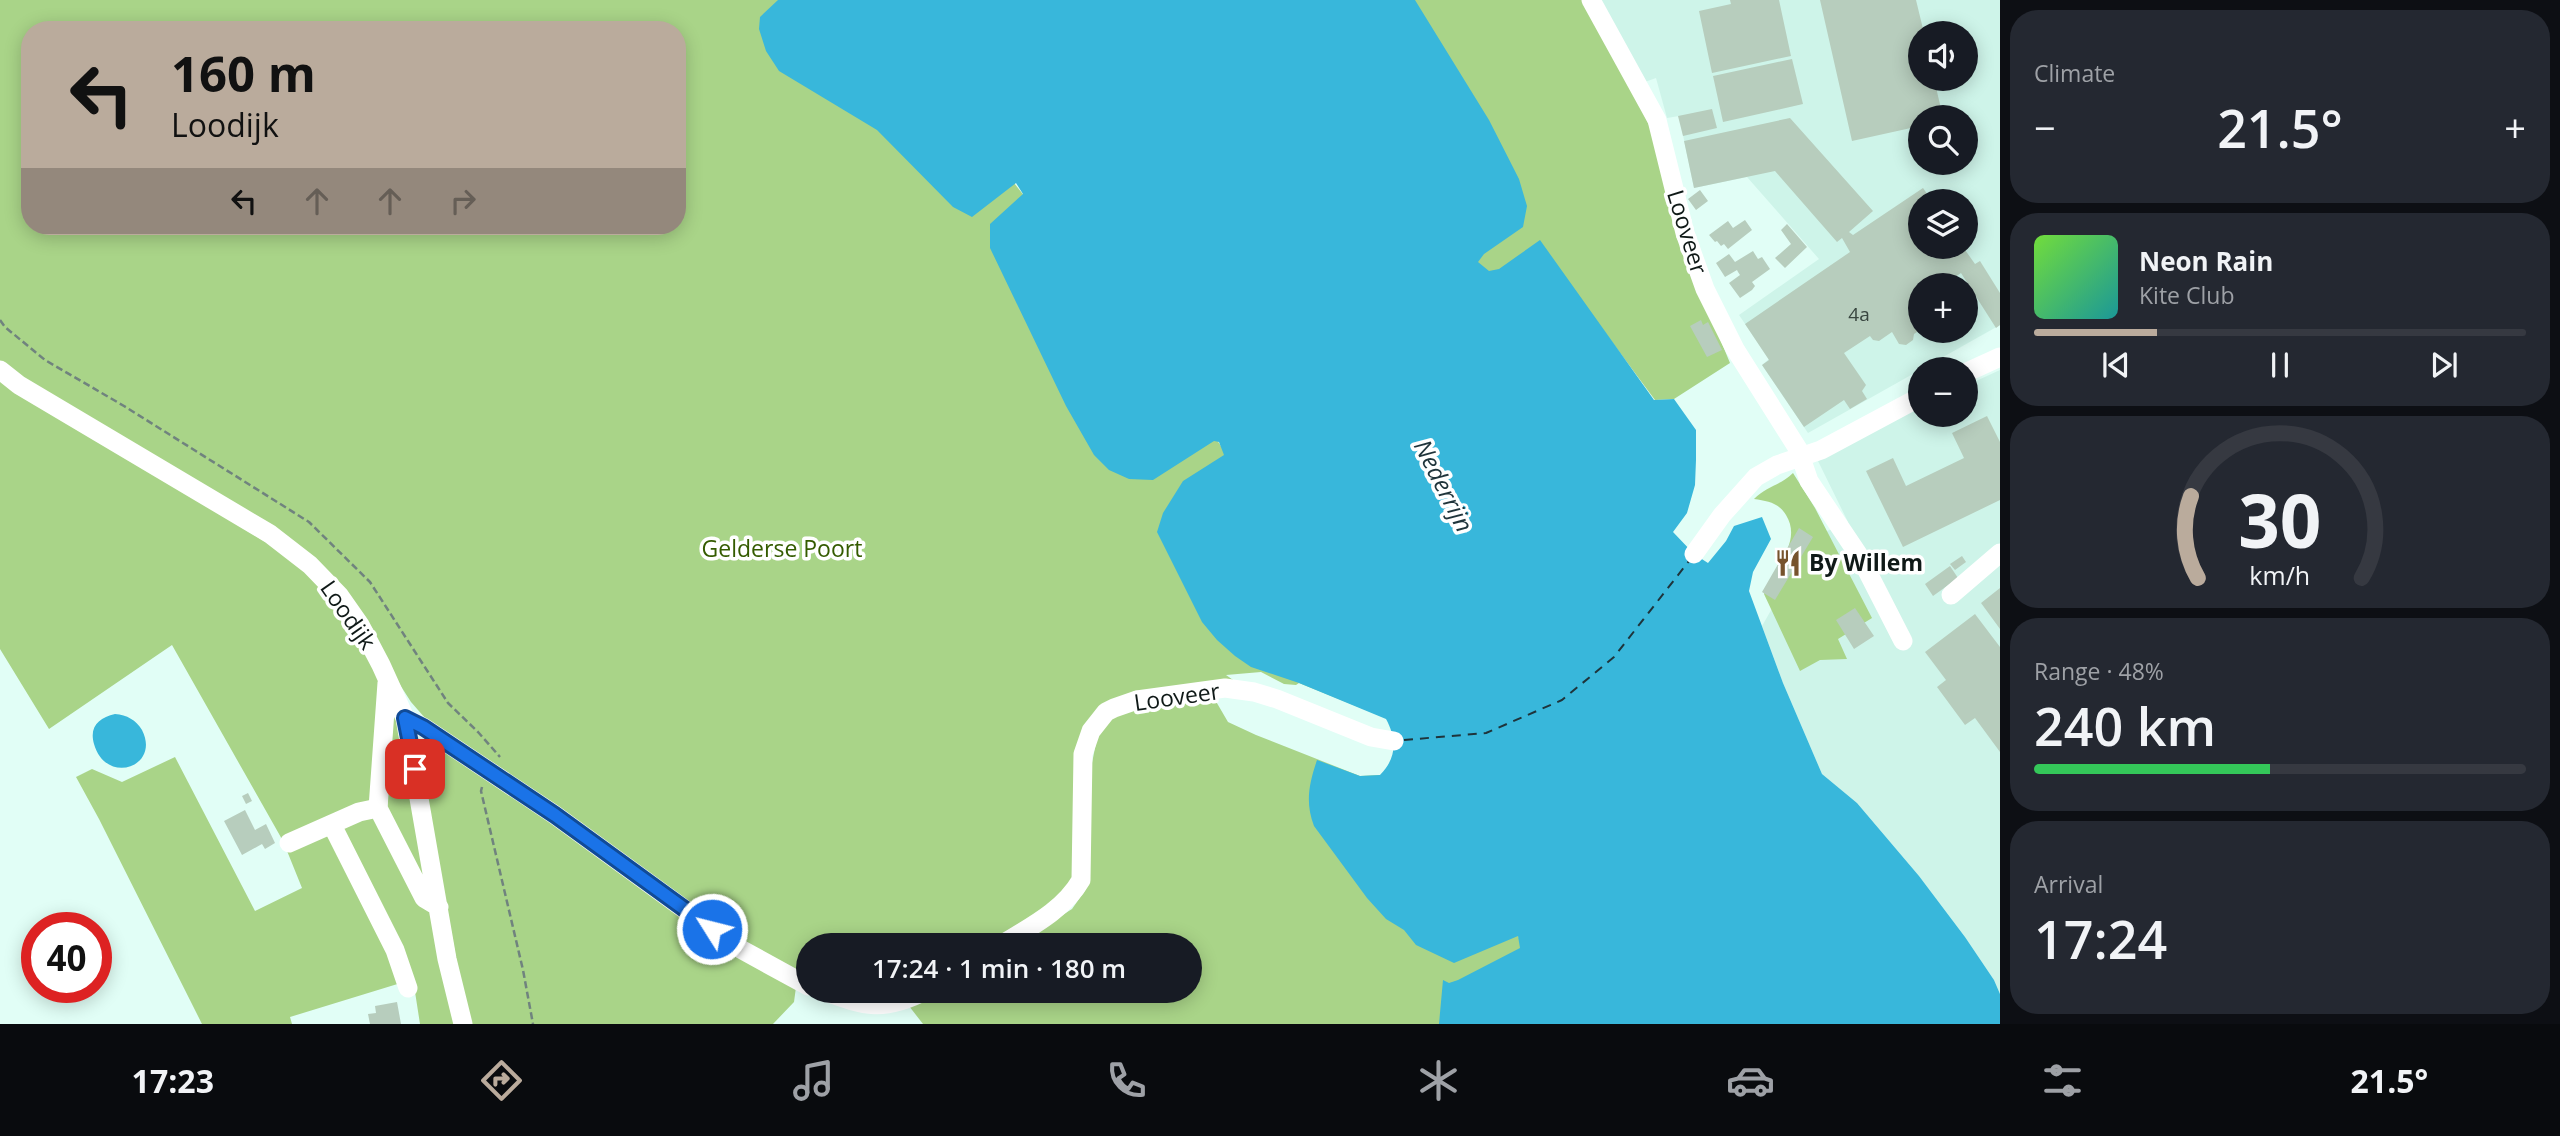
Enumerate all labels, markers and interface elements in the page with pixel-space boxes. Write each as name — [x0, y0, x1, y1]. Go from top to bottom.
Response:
map controls — [1908, 21, 1978, 427]
button: sound — [1908, 21, 1978, 91]
text: 160 m — [171, 40, 316, 106]
icon: left — [56, 49, 147, 140]
text: Climate — [2034, 57, 2115, 89]
text: 21.5° — [2217, 92, 2343, 163]
text: − — [2034, 101, 2056, 153]
text: + — [2504, 101, 2526, 153]
text: Loodijk — [171, 103, 279, 146]
button: search — [1908, 105, 1978, 175]
icon: left — [225, 182, 263, 220]
icon: ahead — [298, 182, 336, 220]
icon: ahead — [371, 182, 409, 220]
icon: right — [444, 182, 482, 220]
street label: Looveer — [1660, 186, 1716, 278]
button: layers — [1908, 189, 1978, 259]
text: Neon Rain — [2139, 243, 2273, 279]
button: + — [1908, 273, 1978, 343]
text: Kite Club — [2139, 279, 2234, 311]
house number: 4a — [1848, 301, 1870, 327]
icon: previous — [2097, 346, 2135, 384]
icon: pause — [2261, 346, 2299, 384]
icon: next — [2425, 346, 2463, 384]
button: − — [1908, 357, 1978, 427]
water label: Nederrijn — [1407, 433, 1482, 537]
text: 30 — [2238, 470, 2322, 569]
park label: Gelderse Poort — [702, 532, 862, 564]
place label: By Willem — [1809, 546, 1923, 578]
restaurant icon: By Willem — [1773, 548, 1803, 578]
text: km/h — [2250, 558, 2310, 592]
street label: Loodijk — [314, 574, 384, 655]
text: Range · 48% — [2034, 655, 2164, 687]
street label: Looveer — [1132, 674, 1222, 718]
text: 240 km — [2034, 690, 2216, 761]
pin — [385, 739, 445, 799]
icon: arrive — [396, 750, 434, 788]
text: Arrival — [2034, 868, 2103, 900]
position arrow — [675, 892, 749, 966]
text: 17:24 — [2034, 903, 2167, 974]
speed limit sign: 40 — [21, 912, 112, 1003]
text: 17:24 · 1 min · 180 m — [872, 950, 1126, 986]
icon: directions — [477, 1056, 526, 1105]
icon: music — [789, 1056, 838, 1105]
icon: phone — [1102, 1056, 1151, 1105]
icon: climate — [1414, 1056, 1463, 1105]
icon: car — [1726, 1056, 1775, 1105]
icon: filters — [2038, 1056, 2087, 1105]
text: 17:23 — [132, 1059, 214, 1102]
text: 21.5° — [2351, 1059, 2428, 1102]

